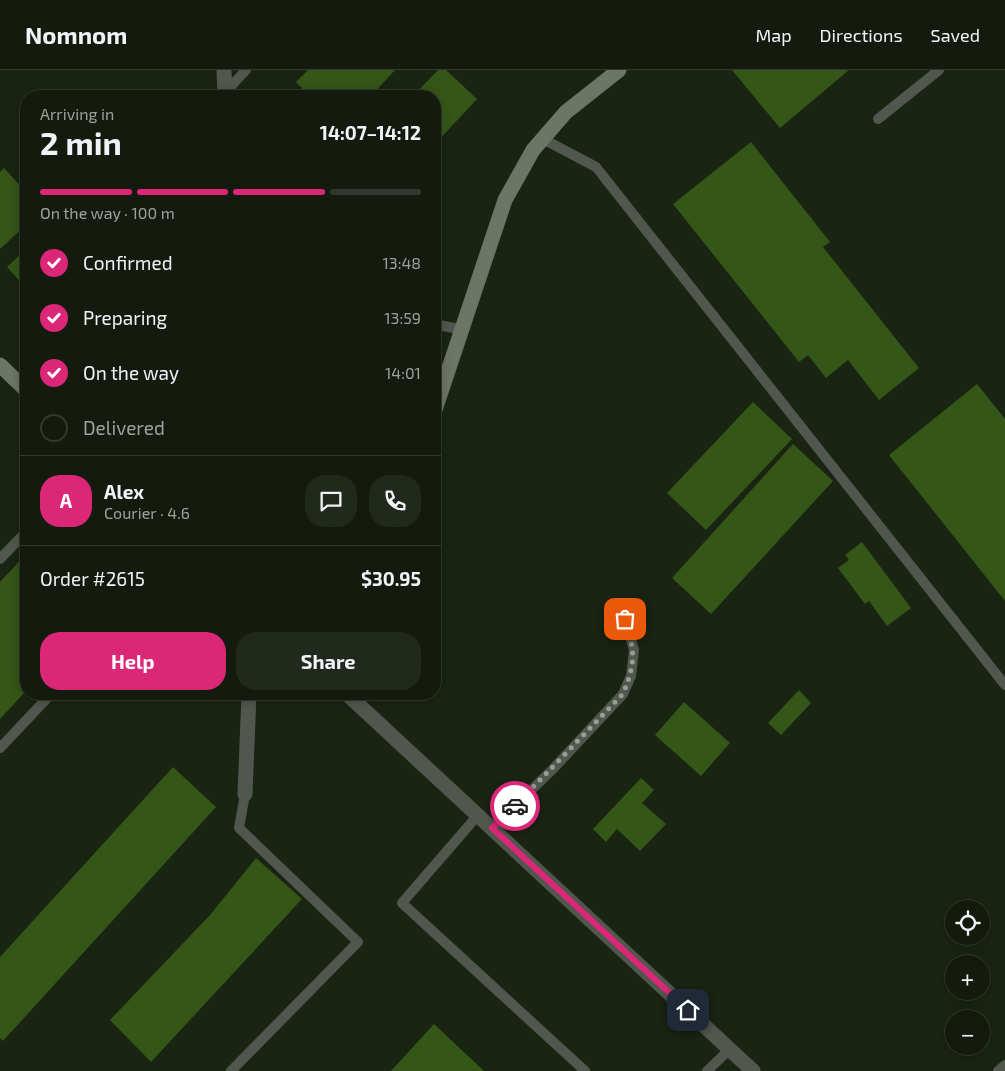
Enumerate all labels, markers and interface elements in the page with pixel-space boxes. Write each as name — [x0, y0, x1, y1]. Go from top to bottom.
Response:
text: Nomnom — [25, 20, 127, 49]
text: Map — [755, 24, 792, 46]
text: Directions — [820, 24, 903, 46]
text: Saved — [931, 24, 980, 46]
text: Arriving in — [40, 104, 114, 123]
text: 14:07–14:12 — [320, 121, 421, 144]
text: 2 min — [40, 123, 122, 161]
text: On the way · 100 m — [40, 203, 175, 222]
icon: check — [40, 249, 68, 277]
text: Confirmed — [83, 251, 173, 274]
text: 13:48 — [382, 253, 421, 272]
icon: check — [40, 304, 68, 332]
text: Preparing — [83, 306, 167, 329]
text: 13:59 — [384, 308, 421, 327]
icon: check — [40, 359, 68, 387]
text: On the way — [83, 361, 179, 384]
text: 14:01 — [385, 363, 421, 382]
text: Delivered — [83, 416, 165, 439]
button: chat — [305, 475, 357, 527]
button: phone — [369, 475, 421, 527]
text: Alex — [104, 480, 144, 503]
text: A — [60, 489, 72, 512]
text: Courier · 4.6 — [104, 503, 190, 522]
text: Order #2615 — [40, 567, 145, 590]
text: $30.95 — [361, 567, 421, 590]
pin — [604, 598, 646, 640]
icon: bag — [611, 605, 639, 633]
button: Help — [40, 632, 226, 690]
button: Share — [236, 632, 421, 690]
courier — [490, 781, 540, 831]
icon: car — [501, 792, 529, 820]
map controls — [945, 900, 990, 1055]
button: locate — [945, 900, 990, 945]
button: + — [945, 955, 990, 1000]
pin — [667, 989, 709, 1031]
icon: home — [674, 996, 702, 1024]
button: − — [945, 1010, 990, 1055]

